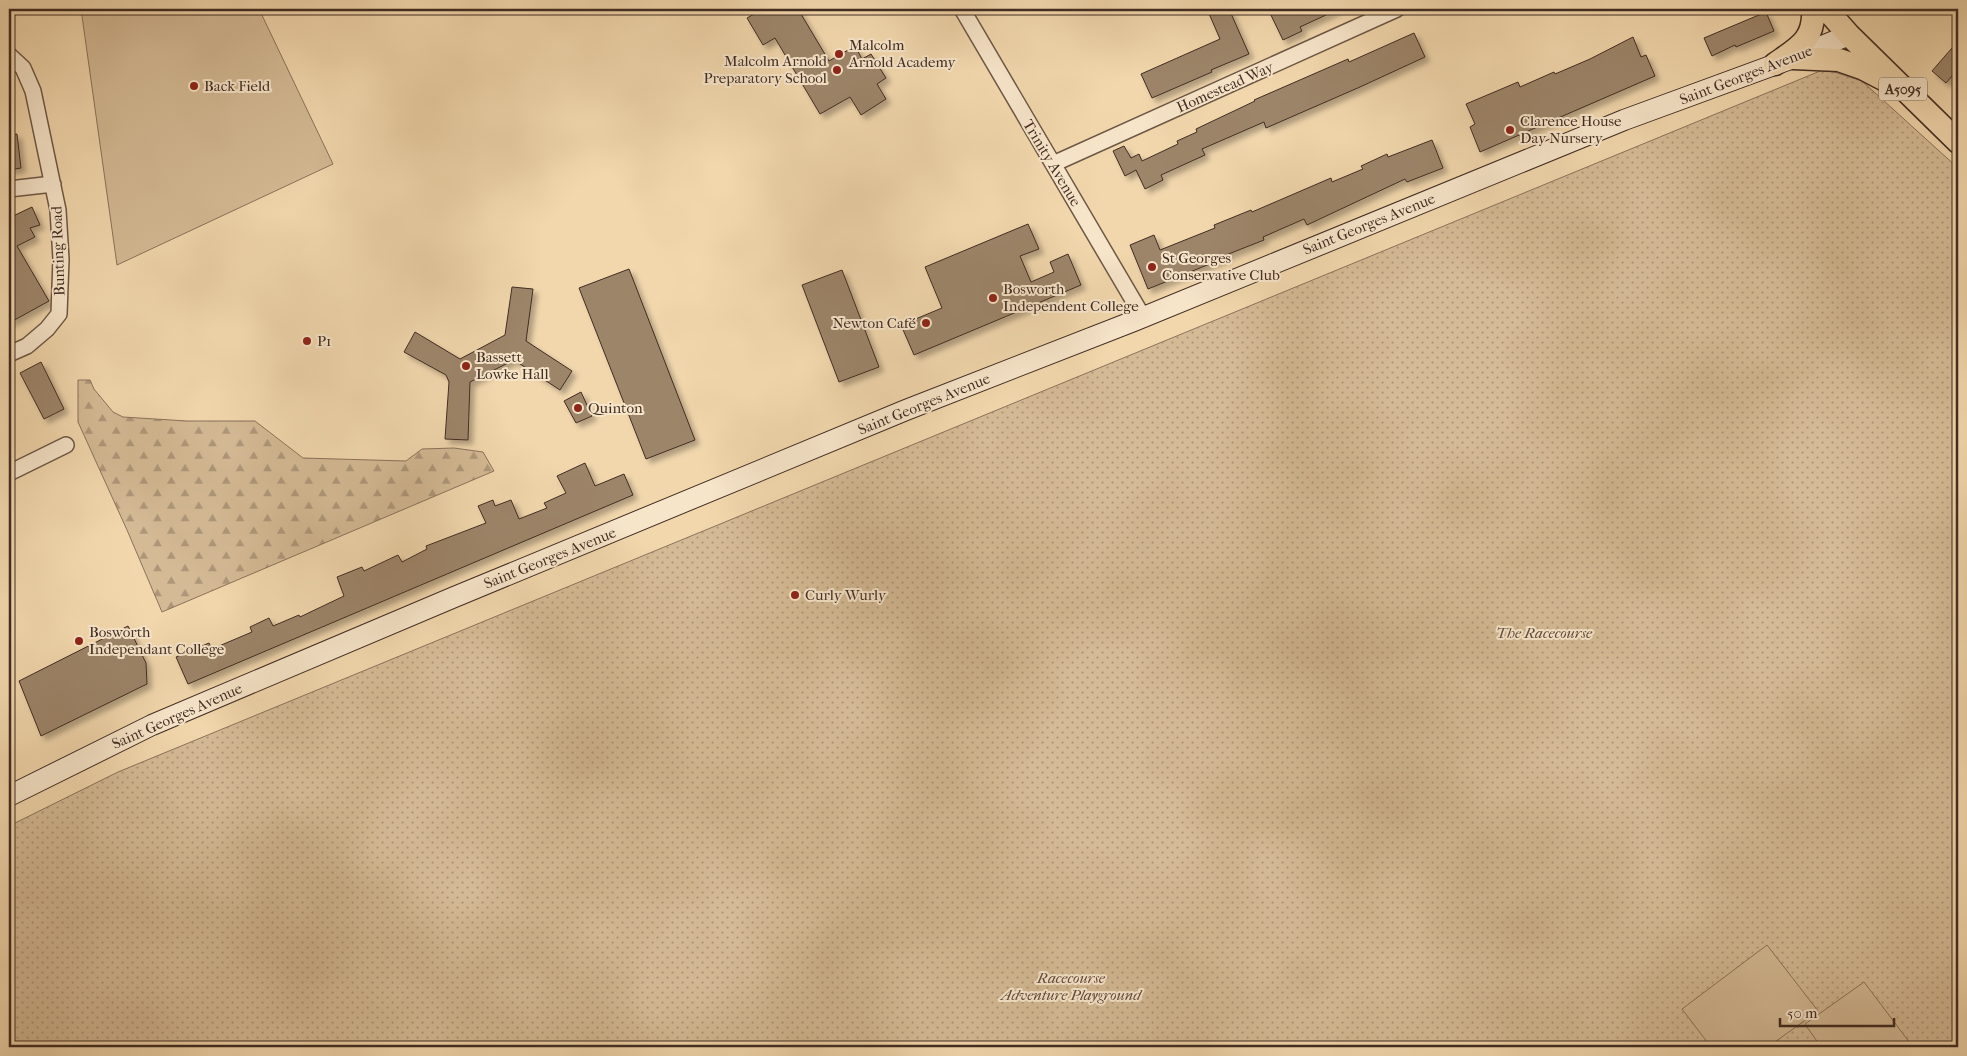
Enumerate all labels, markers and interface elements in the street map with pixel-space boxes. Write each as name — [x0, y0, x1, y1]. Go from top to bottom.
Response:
place label: Malcolm Arnold Academy — [848, 36, 957, 71]
street label: Saint Georges Avenue — [1677, 41, 1815, 109]
marker: Malcolm Arnold Academy — [833, 48, 845, 60]
place label: Malcolm Arnold Preparatory School — [704, 52, 828, 87]
street label: Homestead Way — [1174, 57, 1277, 116]
marker: Malcolm Arnold Preparatory School — [831, 64, 843, 76]
place label: Back Field — [204, 77, 271, 95]
road number: A5095 — [1879, 78, 1927, 100]
marker: Back Field — [188, 80, 200, 92]
place label: Clarence House Day Nursery — [1520, 112, 1622, 147]
street label: Trinity Avenue — [1019, 116, 1085, 210]
marker: Clarence House Day Nursery — [1504, 124, 1516, 136]
street label: Saint Georges Avenue — [1300, 189, 1438, 259]
street label: Bunting Road — [47, 205, 69, 296]
place label: St Georges Conservative Club — [1162, 249, 1280, 284]
marker: St Georges Conservative Club — [1146, 261, 1158, 273]
place label: Bosworth Independent College — [1003, 280, 1139, 315]
marker: Bosworth Independent College — [987, 292, 999, 304]
place label: Newton Café — [832, 314, 917, 332]
marker: Newton Café — [920, 317, 932, 329]
place label: P1 — [317, 332, 331, 350]
marker: P1 — [301, 335, 313, 347]
place label: Bassett Lowke Hall — [476, 348, 549, 383]
marker: Bassett Lowke Hall — [460, 360, 472, 372]
street label: Saint Georges Avenue — [855, 369, 993, 439]
place label: Quinton — [588, 399, 643, 417]
marker: Quinton — [572, 402, 584, 414]
street label: Saint Georges Avenue — [481, 523, 619, 593]
place label: Curly Wurly — [805, 586, 887, 604]
marker: Curly Wurly — [789, 589, 801, 601]
place label: Bosworth Independant College — [89, 623, 225, 658]
park label: The Racecourse — [1496, 624, 1593, 642]
marker: Bosworth Independant College — [73, 635, 85, 647]
street label: Saint Georges Avenue — [109, 679, 245, 753]
park label: Racecourse Adventure Playground — [999, 969, 1143, 1004]
scale bar — [1780, 996, 1893, 1028]
text: 50 m — [1787, 1004, 1818, 1022]

